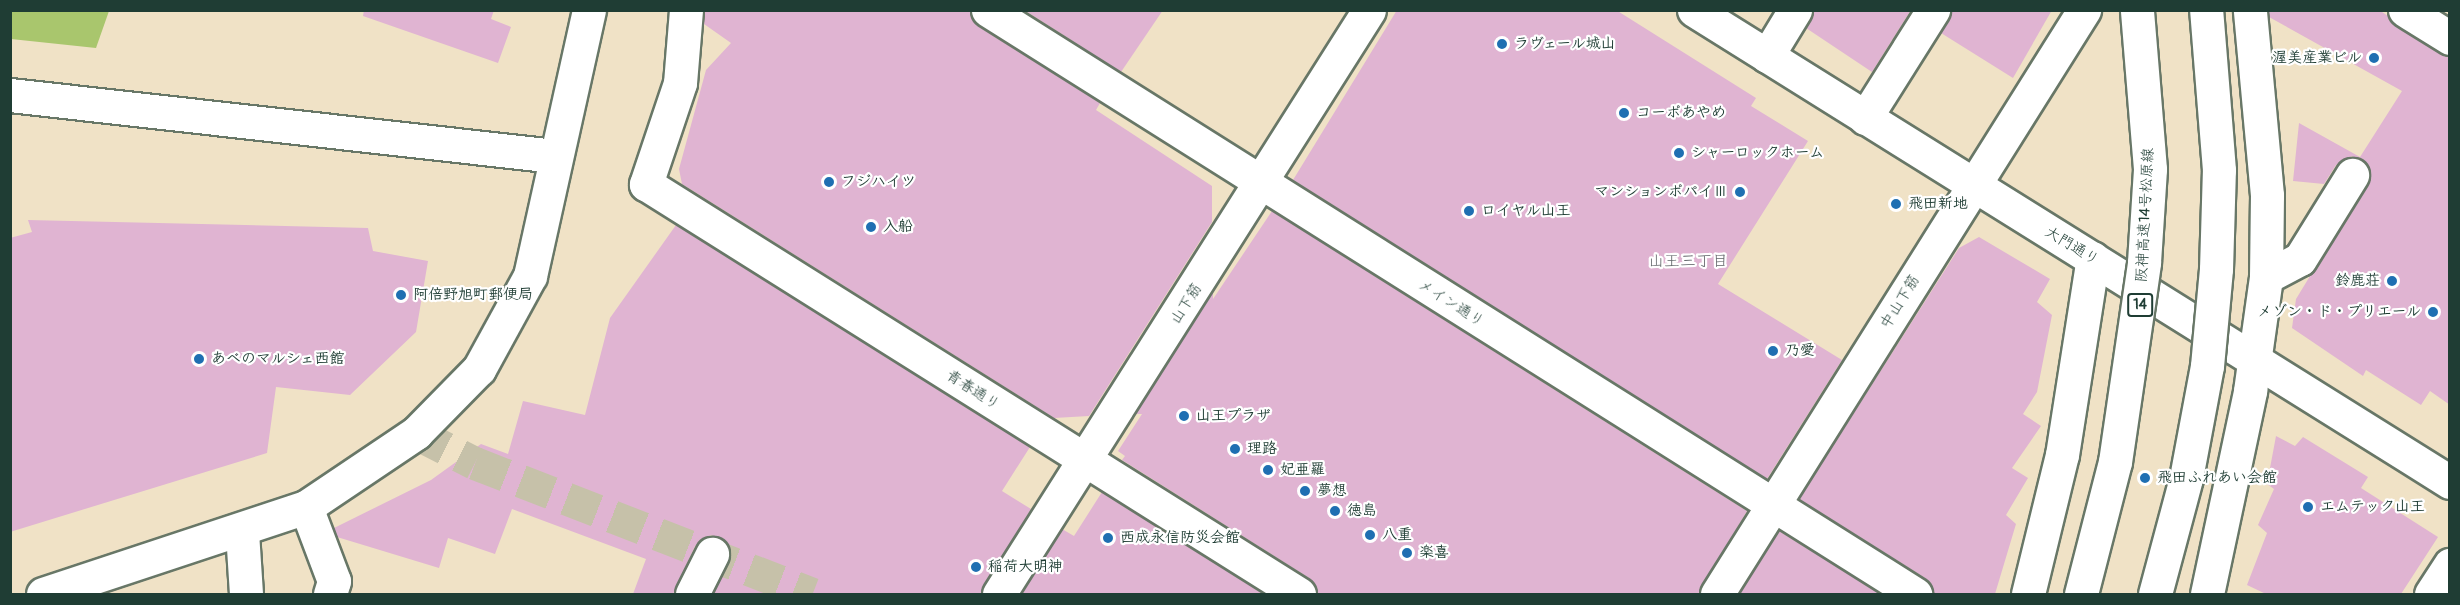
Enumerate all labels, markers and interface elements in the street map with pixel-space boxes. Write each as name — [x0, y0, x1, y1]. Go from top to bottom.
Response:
place label: ラヴェール城山 — [1514, 35, 1618, 53]
marker: ラヴェール城山 — [1495, 37, 1509, 51]
place label: 渥美産業ビル — [2272, 49, 2362, 67]
marker: 渥美産業ビル — [2367, 51, 2381, 65]
place label: コーポあやめ — [1636, 104, 1726, 122]
marker: コーポあやめ — [1617, 106, 1631, 120]
place label: シャーロックホーム — [1691, 144, 1826, 162]
marker: シャーロックホーム — [1672, 146, 1686, 160]
street label: 阪神高速14号松原線 — [2132, 147, 2158, 283]
place label: フジハイツ — [841, 173, 916, 191]
marker: フジハイツ — [822, 175, 836, 189]
place label: マンションポパイⅢ — [1593, 183, 1728, 201]
marker: マンションポパイⅢ — [1733, 185, 1747, 199]
place label: 飛田新地 — [1908, 195, 1968, 213]
marker: 飛田新地 — [1889, 197, 1903, 211]
place label: ロイヤル山王 — [1481, 202, 1571, 220]
marker: ロイヤル山王 — [1462, 204, 1476, 218]
place label: 入船 — [883, 218, 913, 236]
marker: 入船 — [864, 220, 878, 234]
street label: 大門通り — [2042, 223, 2102, 269]
district label: 山王三丁目 — [1648, 251, 1728, 271]
street label: 中山下筋 — [1876, 272, 1924, 332]
place label: 鈴鹿荘 — [2335, 272, 2380, 290]
marker: 鈴鹿荘 — [2385, 274, 2399, 288]
street label: メイン通り — [1414, 275, 1488, 331]
street label: 山下筋 — [1166, 280, 1206, 328]
place label: 阿倍野旭町郵便局 — [413, 286, 533, 304]
marker: 阿倍野旭町郵便局 — [394, 288, 408, 302]
road number: 14 — [2126, 294, 2154, 316]
place label: メゾン・ド・プリエール — [2256, 303, 2421, 321]
marker: メゾン・ド・プリエール — [2426, 305, 2440, 319]
place label: 乃愛 — [1785, 342, 1815, 360]
marker: 乃愛 — [1766, 344, 1780, 358]
place label: あべのマルシェ西館 — [211, 350, 346, 368]
marker: あべのマルシェ西館 — [192, 352, 206, 366]
street label: 青春通り — [943, 366, 1003, 414]
place label: 山王プラザ — [1196, 407, 1271, 425]
marker: 山王プラザ — [1177, 409, 1191, 423]
place label: 理路 — [1247, 440, 1277, 458]
marker: 理路 — [1228, 442, 1242, 456]
place label: 妃亜羅 — [1280, 461, 1325, 479]
marker: 妃亜羅 — [1261, 463, 1275, 477]
place label: 飛田ふれあい会館 — [2157, 469, 2277, 487]
marker: 飛田ふれあい会館 — [2138, 471, 2152, 485]
place label: 夢想 — [1317, 482, 1347, 500]
marker: 夢想 — [1298, 484, 1312, 498]
place label: エムテック山王 — [2320, 498, 2425, 516]
marker: エムテック山王 — [2301, 500, 2315, 514]
place label: 徳島 — [1347, 502, 1377, 520]
marker: 徳島 — [1328, 504, 1342, 518]
place label: 八重 — [1382, 526, 1412, 544]
marker: 八重 — [1363, 528, 1377, 542]
place label: 西成永信防災会館 — [1120, 529, 1240, 547]
marker: 西成永信防災会館 — [1101, 531, 1115, 545]
place label: 楽喜 — [1419, 544, 1449, 562]
marker: 楽喜 — [1400, 546, 1414, 560]
place label: 稲荷大明神 — [988, 558, 1063, 576]
marker: 稲荷大明神 — [969, 560, 983, 574]

